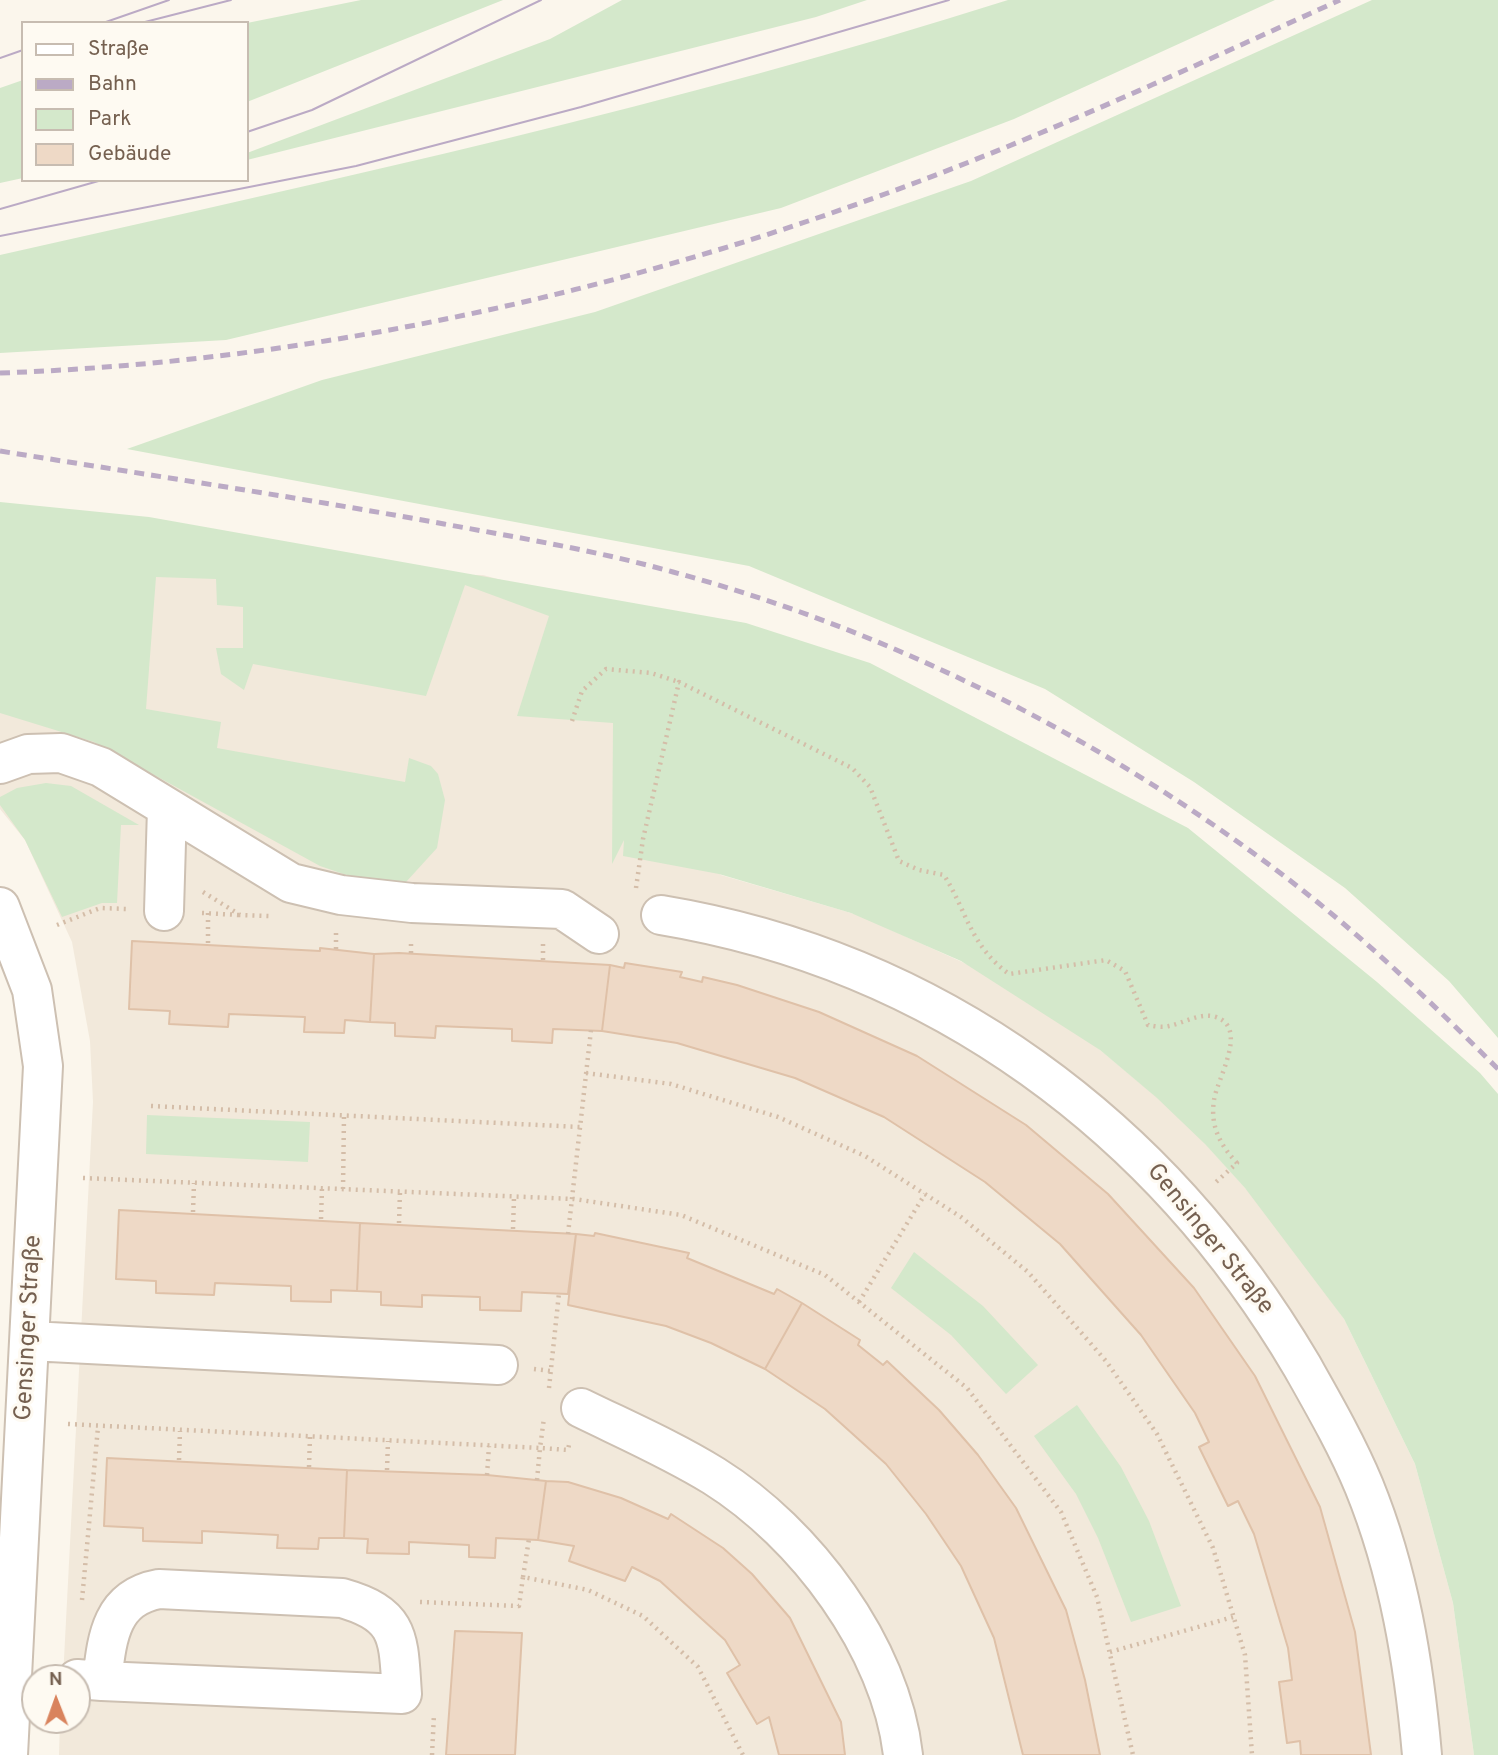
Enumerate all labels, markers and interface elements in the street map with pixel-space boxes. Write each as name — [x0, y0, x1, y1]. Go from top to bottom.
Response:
legend — [21, 21, 248, 182]
text: Straße — [88, 36, 149, 63]
text: Bahn — [88, 71, 137, 98]
text: Park — [88, 106, 131, 133]
text: Gebäude — [88, 141, 171, 168]
street label: Gensinger Straße — [1139, 1159, 1279, 1321]
street label: Gensinger Straße — [11, 1234, 49, 1422]
north arrow — [21, 1664, 91, 1734]
text: N — [49, 1668, 63, 1692]

